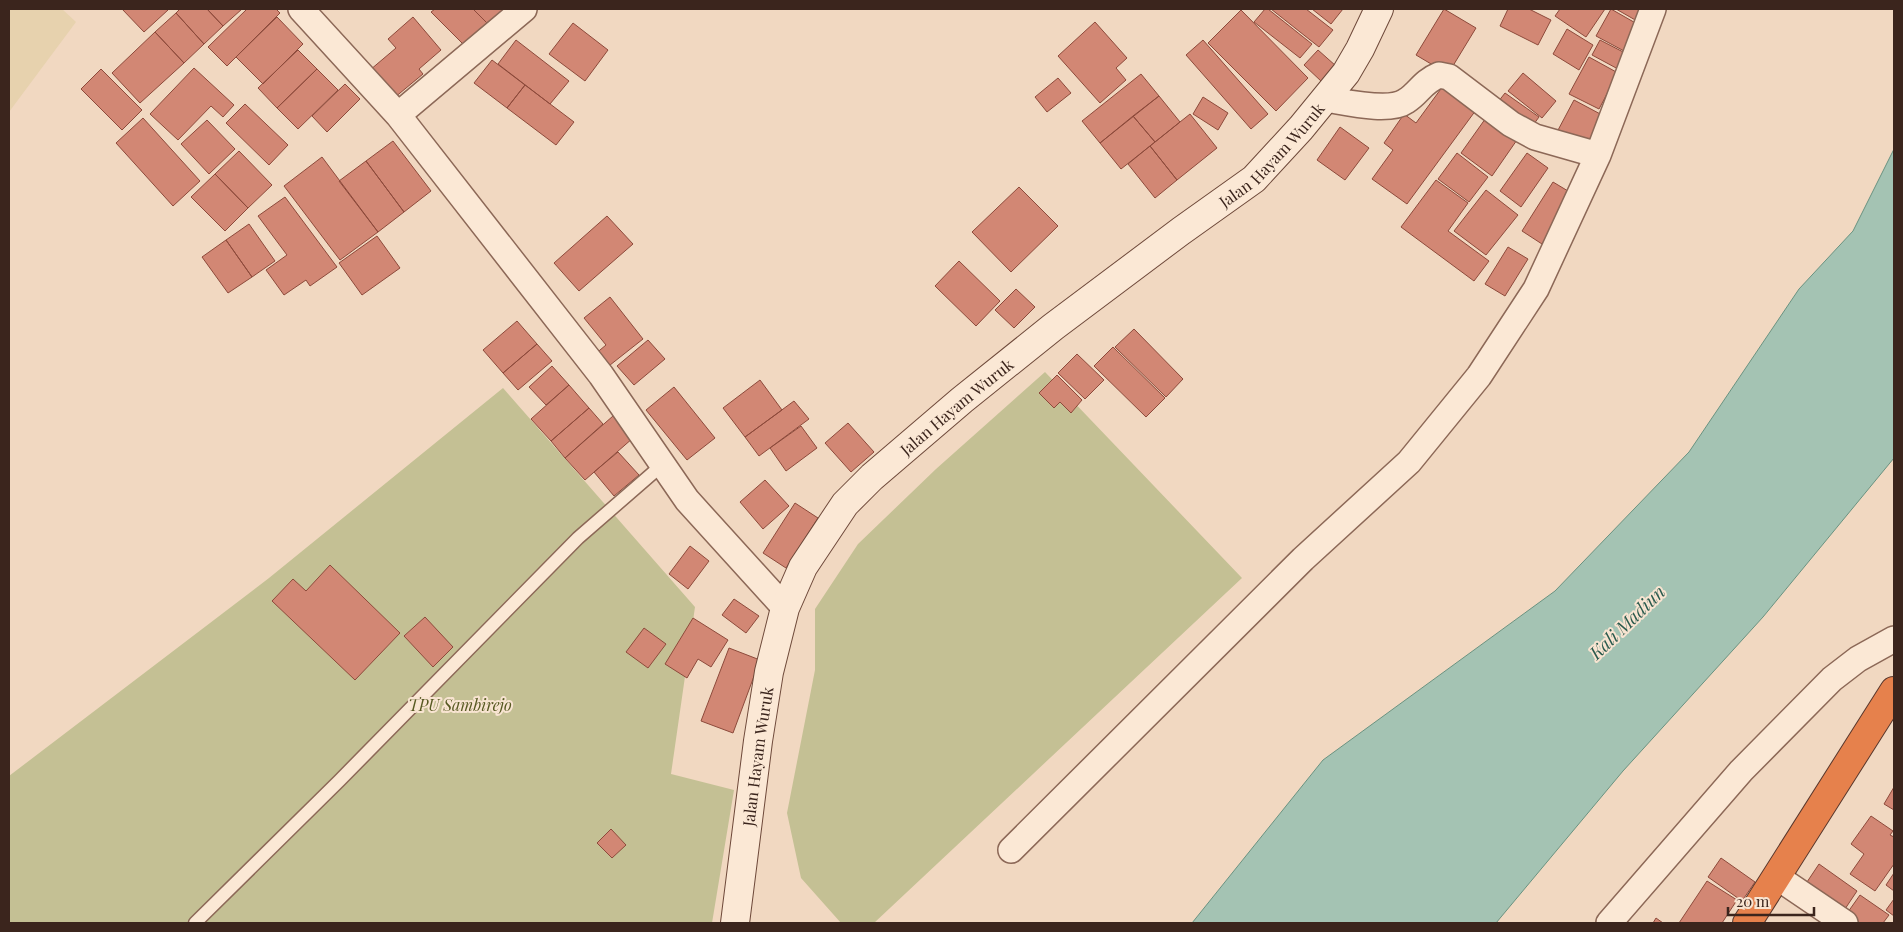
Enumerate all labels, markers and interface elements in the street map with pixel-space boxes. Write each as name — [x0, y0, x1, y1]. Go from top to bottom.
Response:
street label: Jalan Hayam Wuruk — [1214, 98, 1329, 212]
street label: Jalan Hayam Wuruk — [894, 353, 1017, 460]
water label: Kali Madiun — [1583, 580, 1670, 665]
street label: Jalan Hayam Wuruk — [737, 685, 777, 829]
park label: TPU Sambirejo — [408, 694, 512, 715]
scale bar — [1728, 884, 1814, 916]
text: 20 m — [1736, 891, 1770, 911]

